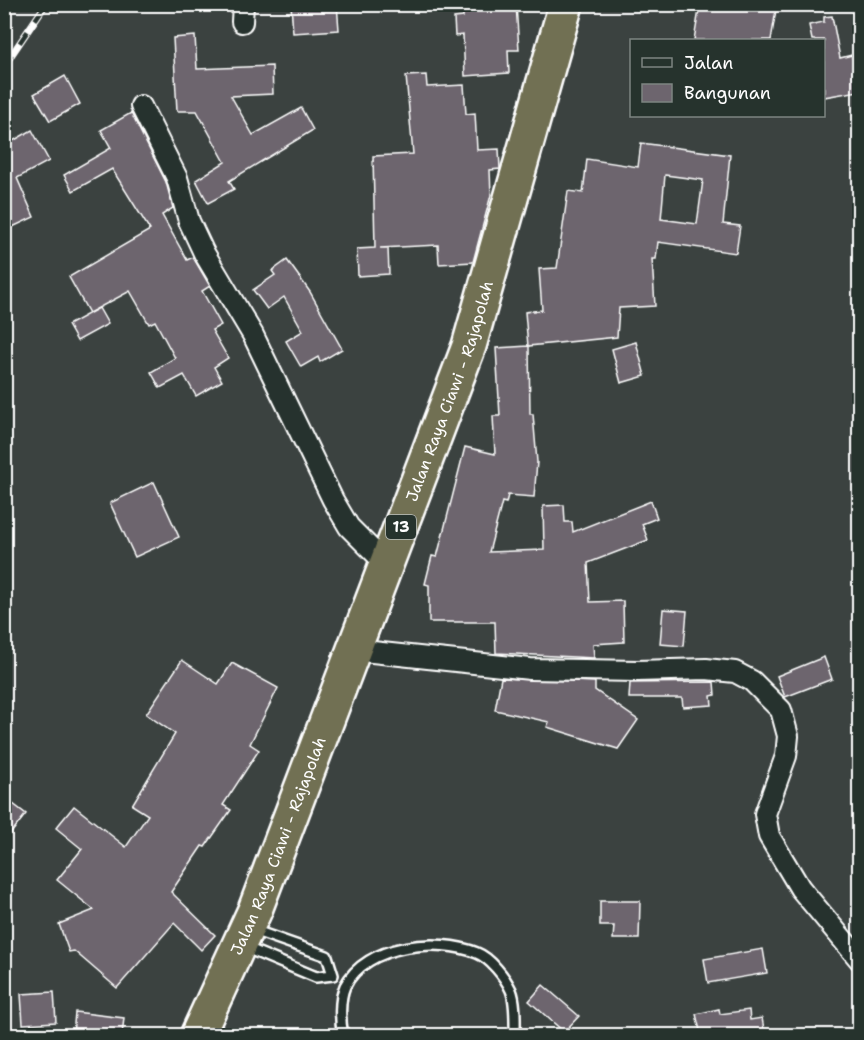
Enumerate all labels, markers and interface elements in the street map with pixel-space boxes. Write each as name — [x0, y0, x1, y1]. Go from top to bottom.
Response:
legend — [630, 39, 825, 117]
text: Jalan — [684, 51, 733, 75]
text: Bangunan — [684, 81, 771, 105]
street label: Jalan Raya Ciawi - Rajapolah — [401, 278, 498, 505]
road number: 13 — [386, 515, 416, 539]
street label: Jalan Raya Ciawi - Rajapolah — [226, 734, 331, 958]

